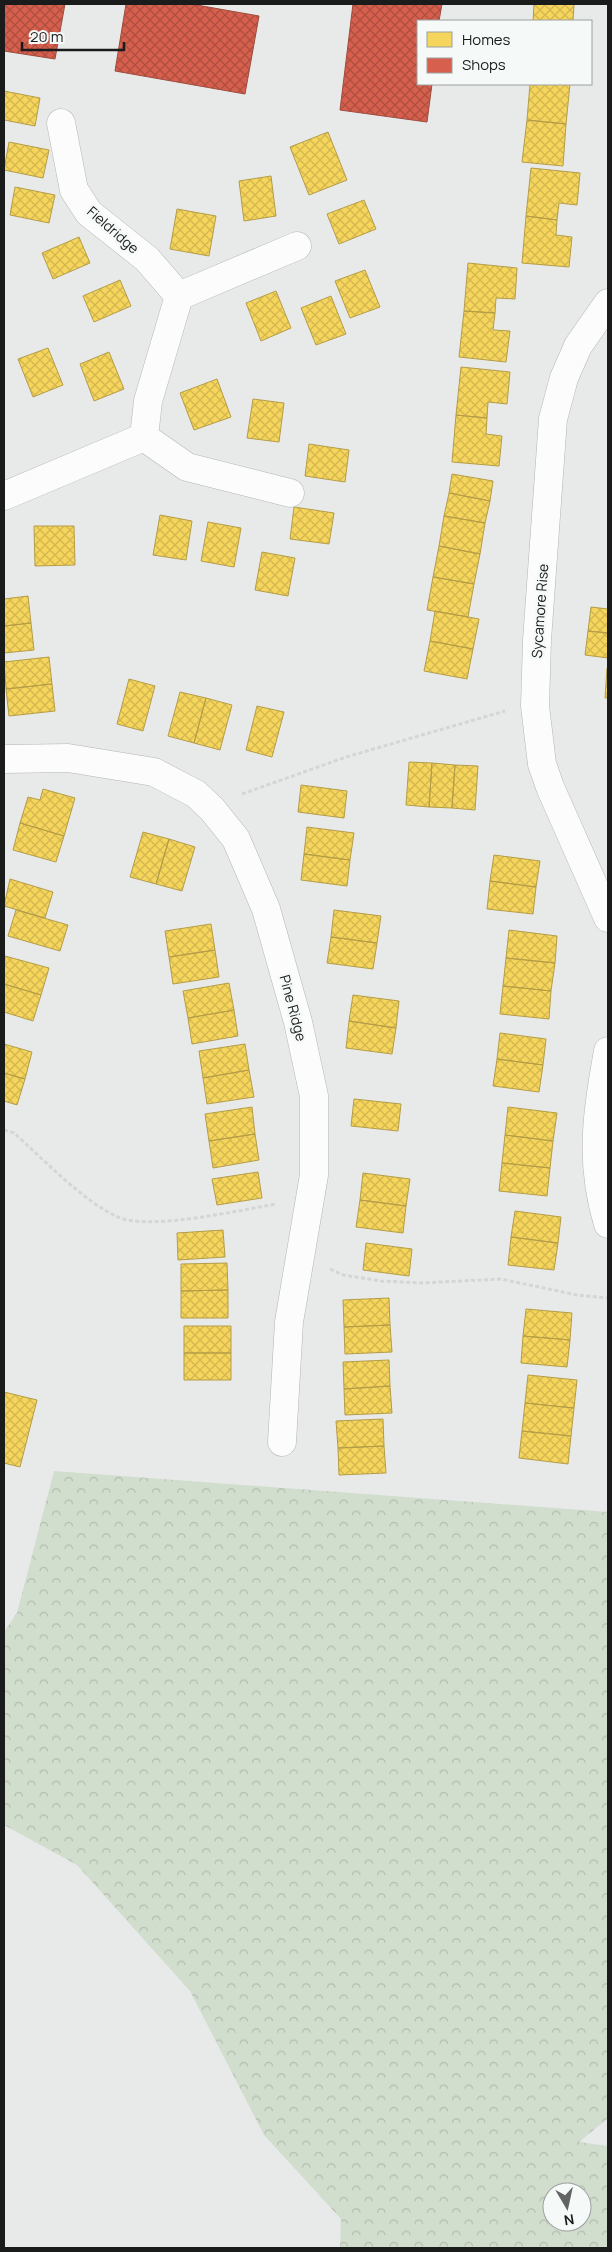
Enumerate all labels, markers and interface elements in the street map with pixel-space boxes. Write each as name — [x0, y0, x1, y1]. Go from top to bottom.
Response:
scale bar — [22, 20, 125, 52]
legend — [417, 20, 592, 85]
text: 20 m — [30, 26, 63, 47]
text: Homes — [462, 29, 511, 50]
text: Shops — [462, 54, 506, 75]
street label: Fieldridge — [83, 202, 143, 258]
street label: Sycamore Rise — [527, 563, 552, 659]
street label: Pine Ridge — [276, 973, 311, 1043]
north arrow — [542, 2182, 592, 2232]
text: N — [563, 2210, 576, 2231]

